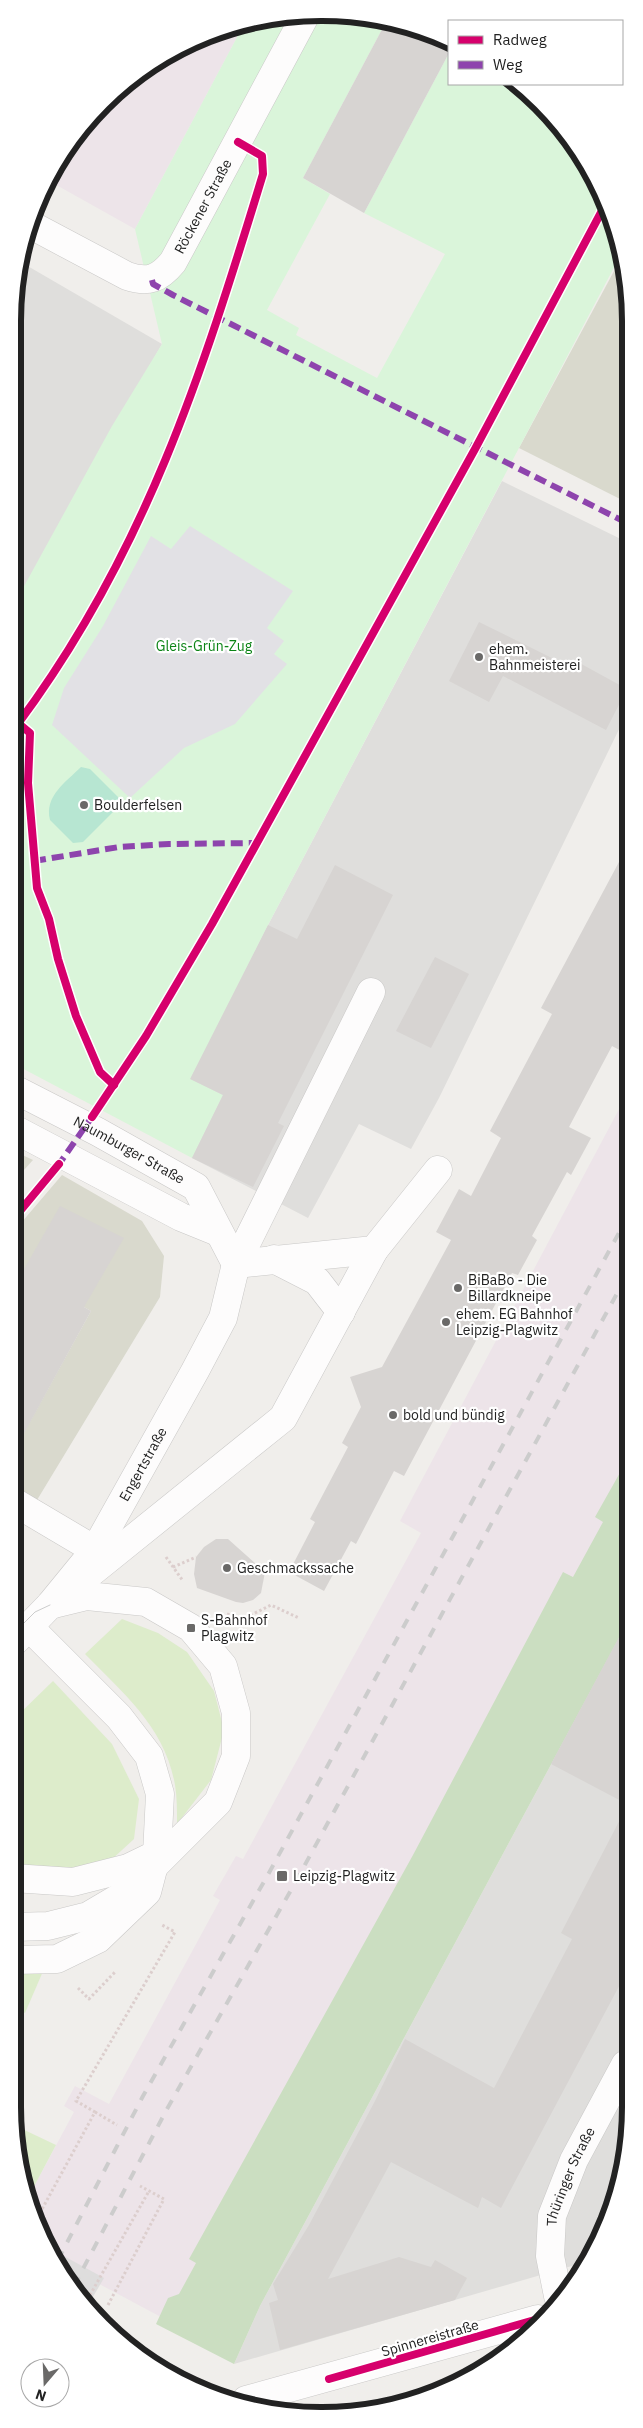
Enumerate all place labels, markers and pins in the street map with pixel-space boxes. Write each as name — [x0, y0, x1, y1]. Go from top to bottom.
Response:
place label: ehem. Bahnmeisterei — [489, 640, 580, 674]
marker: ehem. Bahnmeisterei — [473, 651, 485, 663]
place label: Boulderfelsen — [94, 796, 182, 814]
marker: Boulderfelsen — [78, 799, 90, 811]
place label: BiBaBo - Die Billardkneipe — [468, 1271, 551, 1305]
marker: BiBaBo - Die Billardkneipe — [452, 1282, 464, 1294]
place label: ehem. EG Bahnhof Leipzig-Plagwitz — [456, 1305, 573, 1339]
marker: ehem. EG Bahnhof Leipzig-Plagwitz — [440, 1316, 452, 1328]
place label: bold und bündig — [403, 1406, 505, 1424]
marker: bold und bündig — [387, 1409, 399, 1421]
place label: Geschmackssache — [237, 1559, 354, 1577]
marker: Geschmackssache — [221, 1562, 233, 1574]
place label: S-Bahnhof Plagwitz — [201, 1611, 268, 1645]
marker: S-Bahnhof Plagwitz — [185, 1622, 197, 1634]
place label: Leipzig-Plagwitz — [293, 1867, 395, 1885]
marker: Leipzig-Plagwitz — [275, 1869, 289, 1883]

